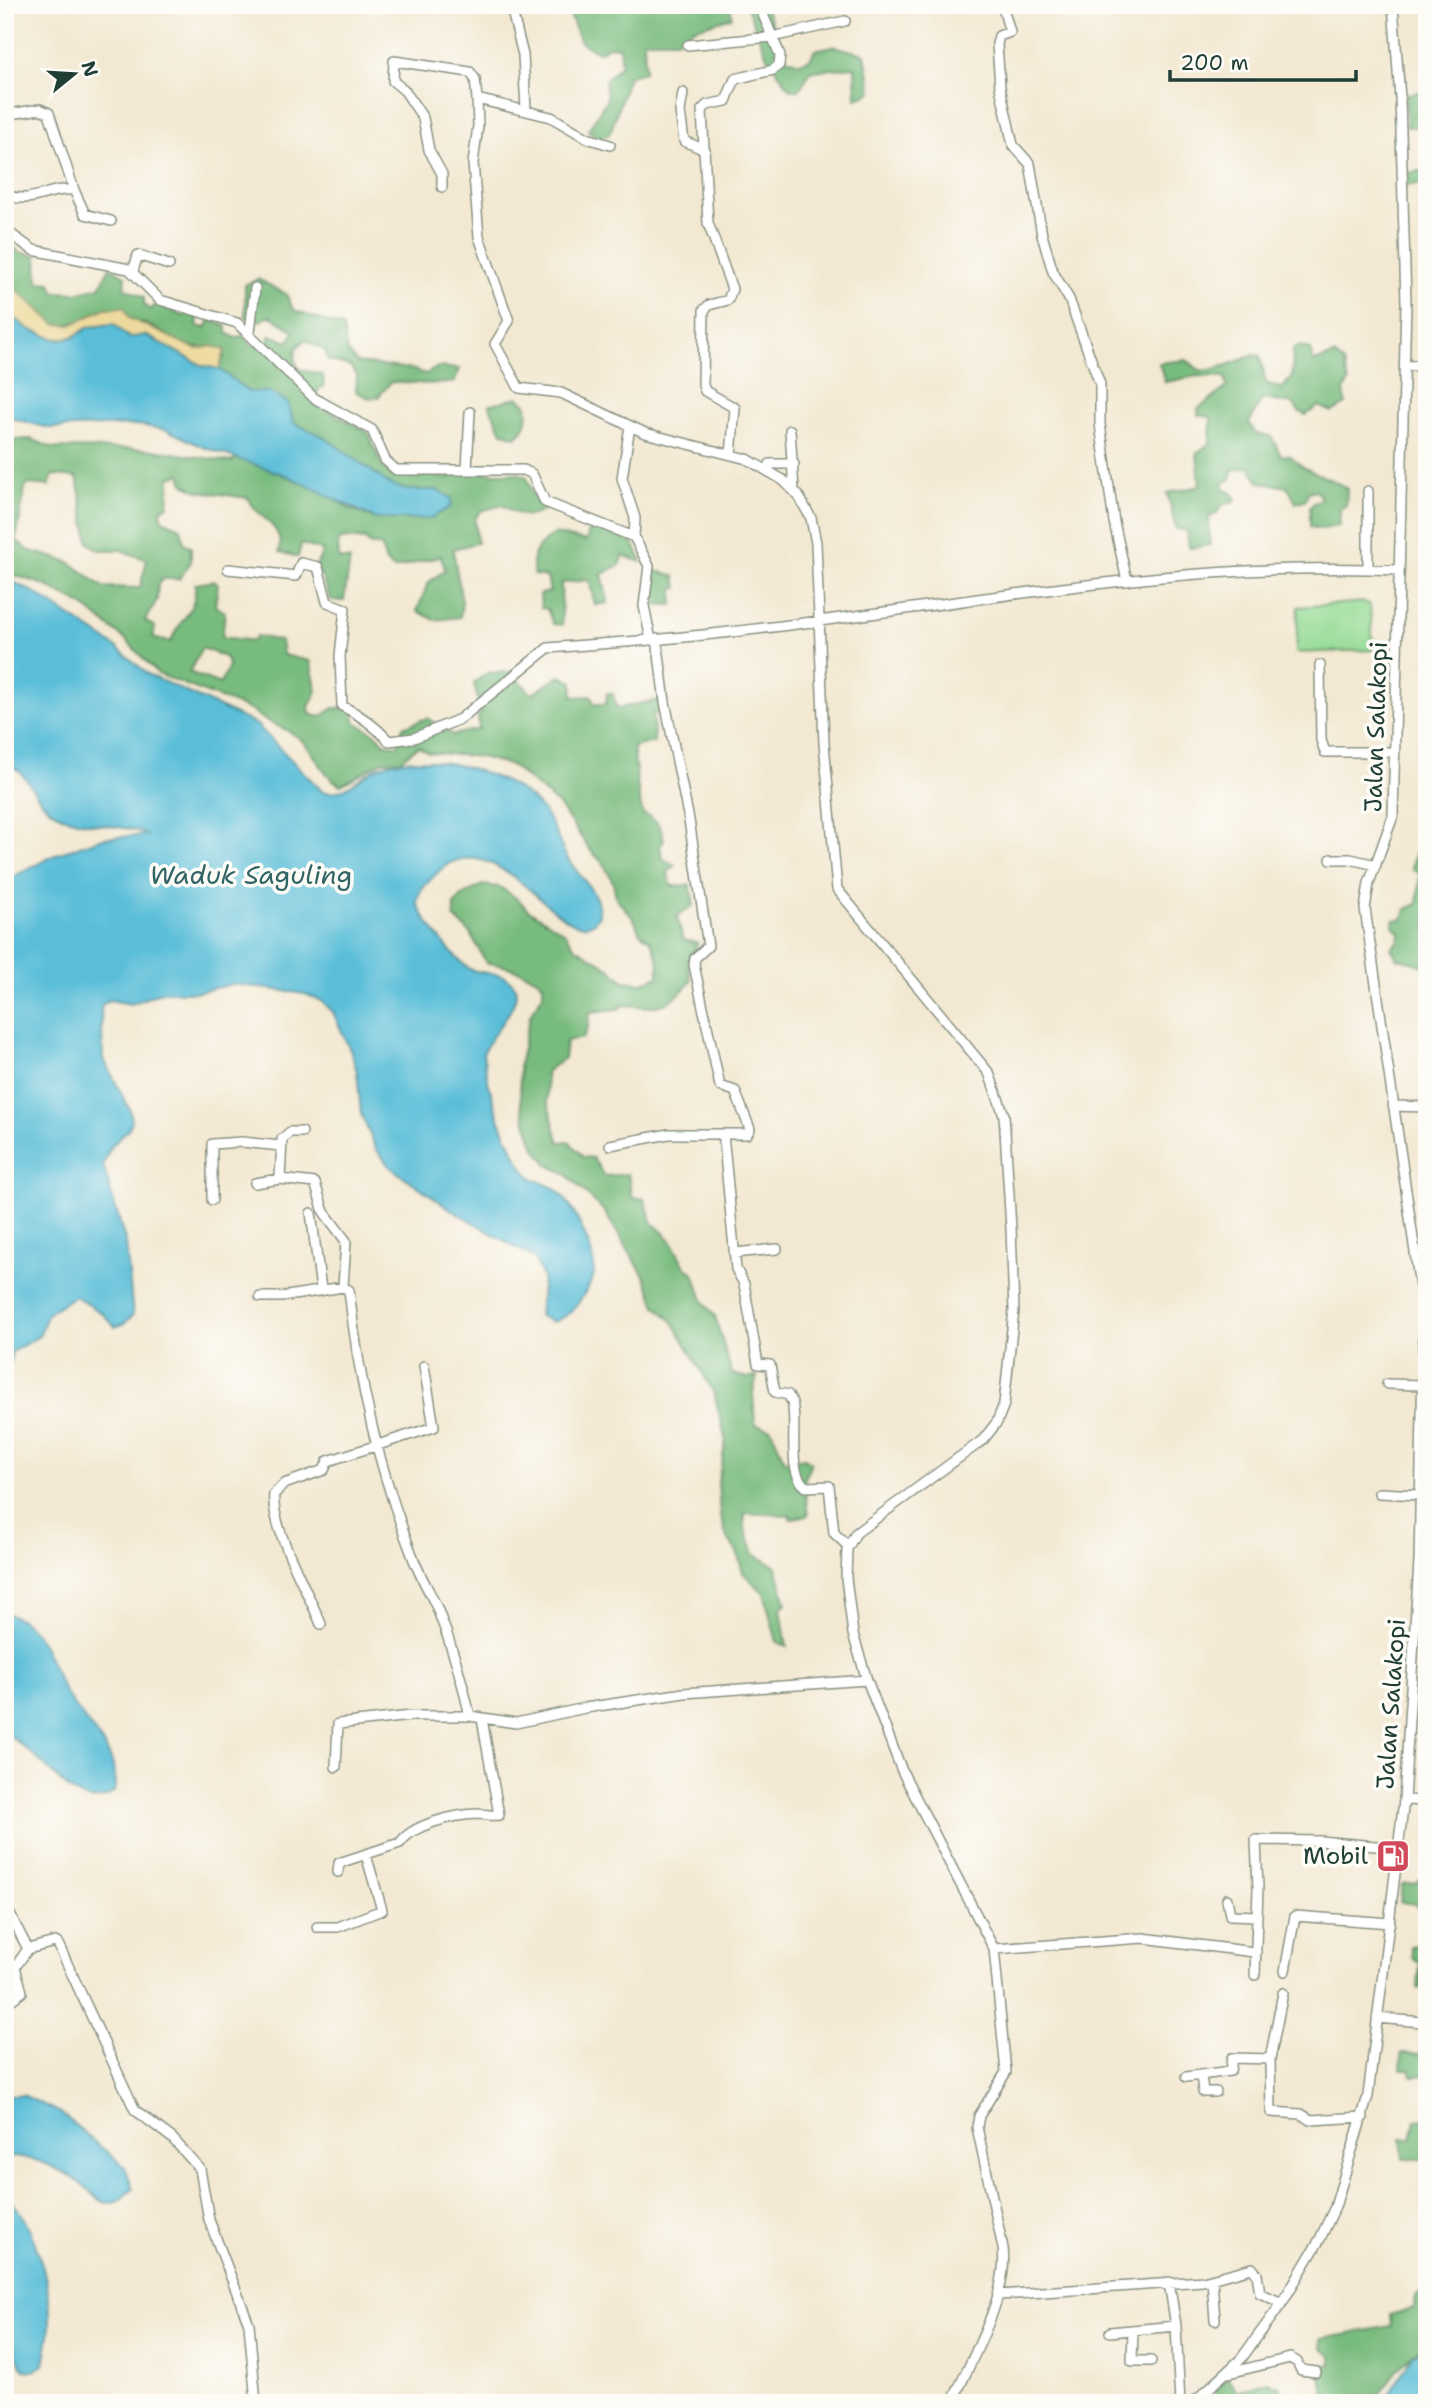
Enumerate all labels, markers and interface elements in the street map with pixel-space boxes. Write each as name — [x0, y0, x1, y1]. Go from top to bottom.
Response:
north arrow — [38, 38, 108, 108]
scale bar — [1170, 38, 1355, 82]
text: 200 m — [1180, 49, 1249, 77]
text: N — [75, 58, 104, 80]
street label: Jalan Salakopi — [1357, 641, 1395, 813]
water label: Waduk Saguling — [150, 857, 352, 892]
street label: Jalan Salakopi — [1369, 1618, 1413, 1790]
fuel station icon: Mobil — [1374, 1837, 1412, 1875]
place label: Mobil — [1303, 1840, 1369, 1872]

